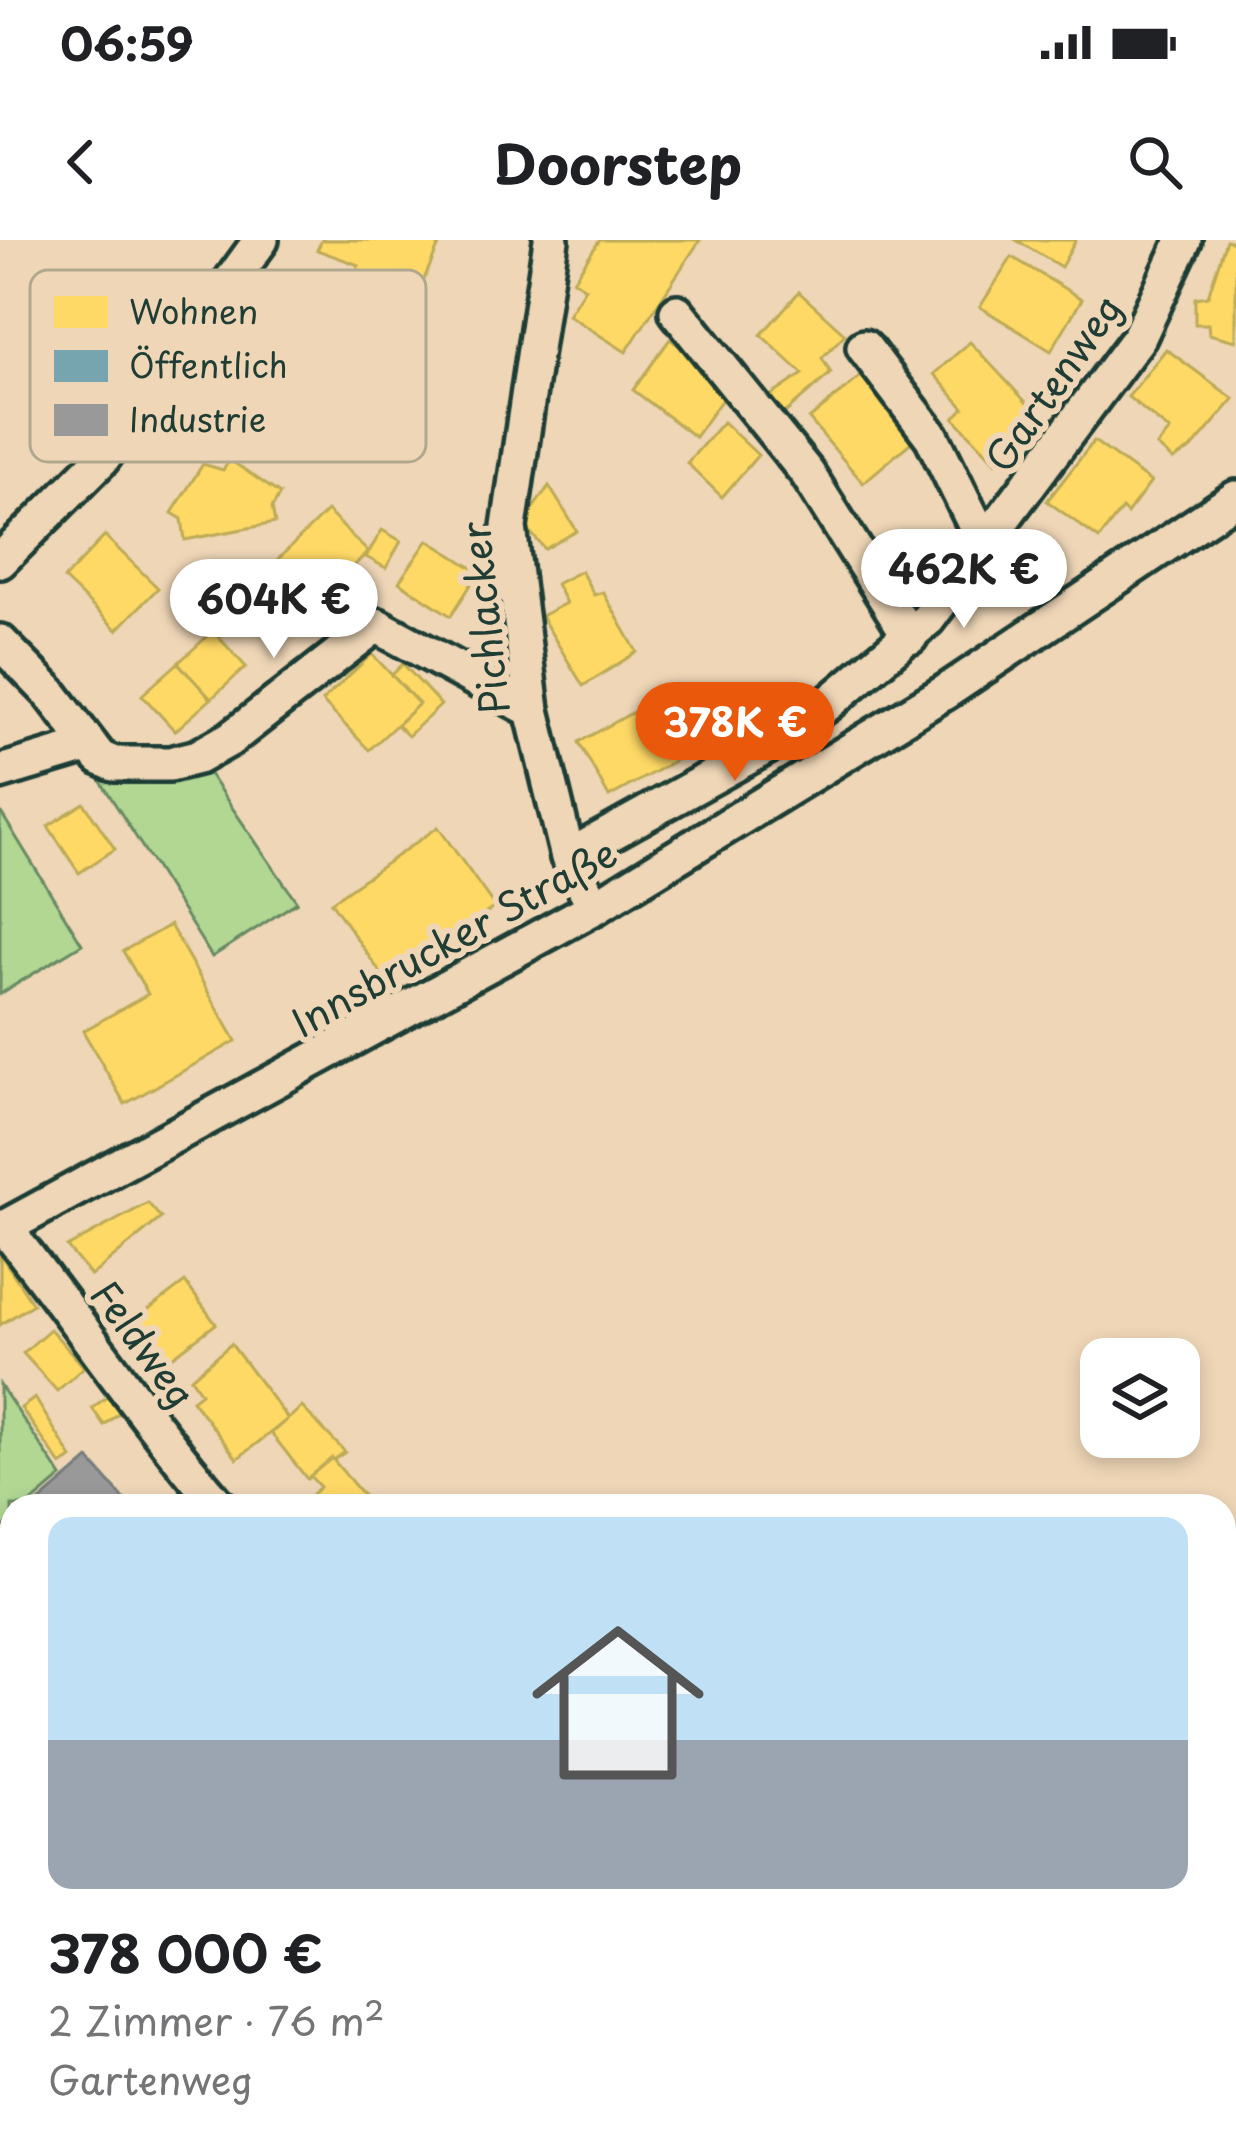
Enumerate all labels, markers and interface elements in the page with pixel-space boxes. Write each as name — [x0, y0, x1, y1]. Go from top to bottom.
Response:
text: 06:59 — [60, 8, 193, 76]
text: Doorstep — [494, 122, 742, 203]
icon: back — [48, 129, 114, 195]
icon: search — [1122, 129, 1188, 195]
legend — [30, 270, 426, 462]
street label: Gartenweg — [969, 281, 1135, 483]
text: Wohnen — [129, 285, 258, 335]
text: Öffentlich — [129, 339, 288, 389]
text: Industrie — [129, 393, 266, 443]
street label: Pichlacker — [443, 518, 522, 717]
pin: 462K € — [866, 529, 1062, 631]
text: 462K € — [888, 538, 1040, 597]
pin: 604K € — [176, 559, 372, 661]
text: 604K € — [197, 568, 351, 627]
pin: 378K € — [637, 682, 833, 784]
text: 378K € — [662, 691, 808, 750]
street label: Innsbrucker Straße — [279, 822, 627, 1050]
street label: Feldweg — [78, 1267, 212, 1419]
map controls — [1080, 1338, 1200, 1458]
button: layers — [1080, 1338, 1200, 1458]
icon: home — [510, 1595, 726, 1811]
text: 378 000 € — [48, 1913, 323, 1990]
text: 2 Zimmer · 76 m² — [48, 1990, 385, 2049]
text: Gartenweg — [48, 2049, 253, 2108]

